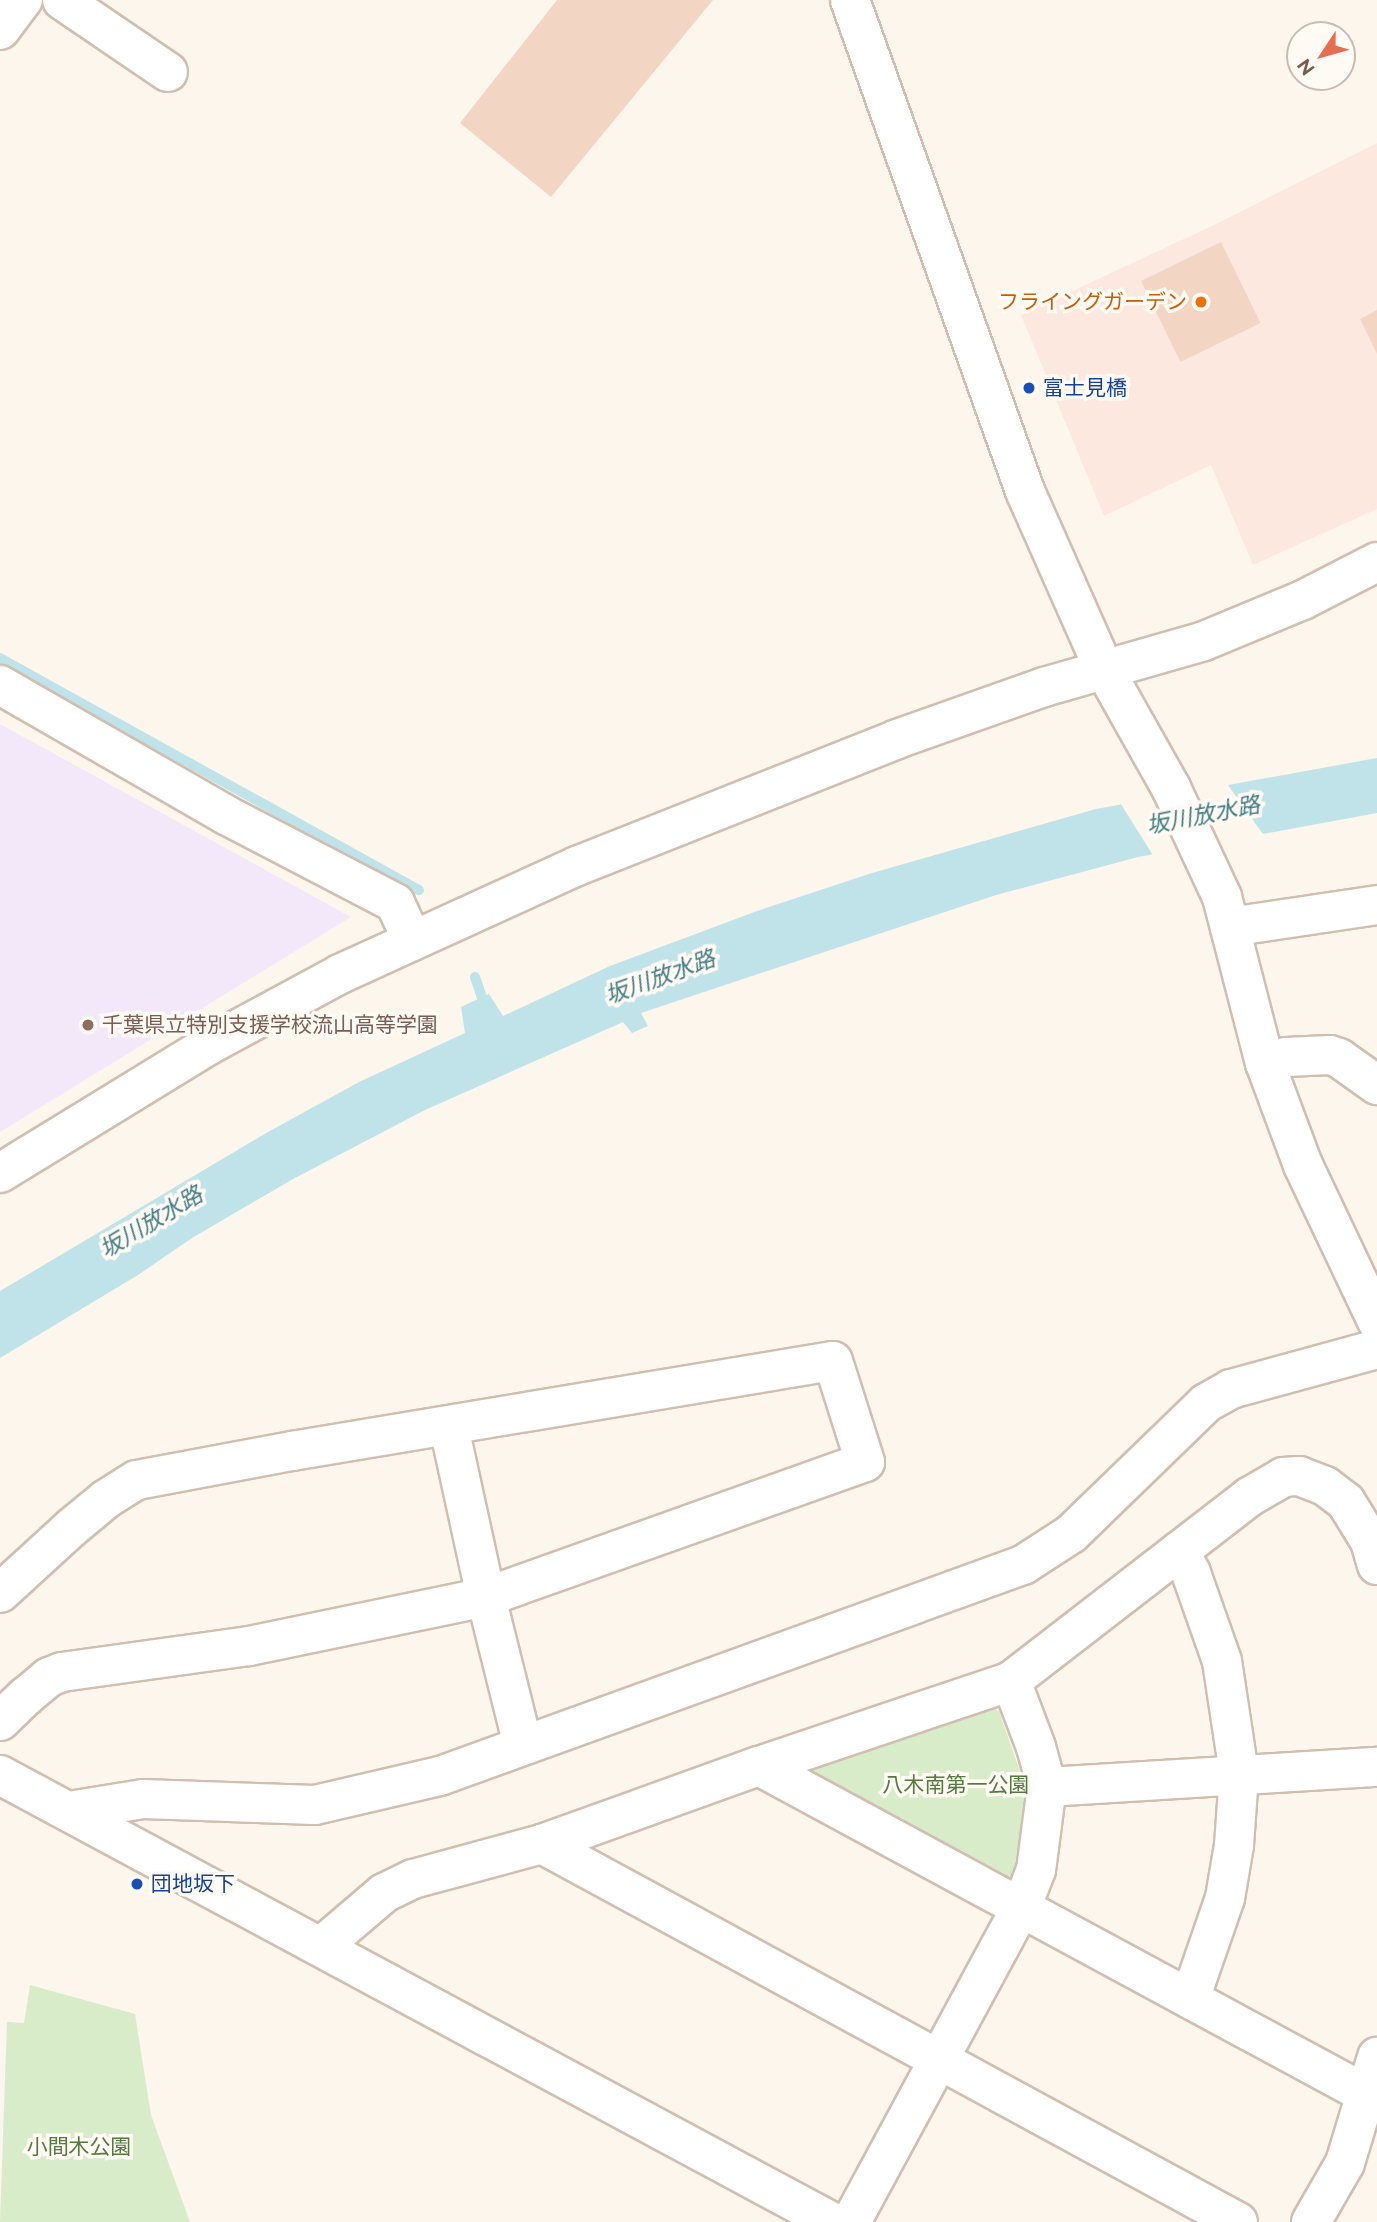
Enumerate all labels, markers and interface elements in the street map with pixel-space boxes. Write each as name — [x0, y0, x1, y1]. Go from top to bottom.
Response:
north arrow — [1286, 21, 1356, 91]
text: N — [1292, 55, 1319, 79]
place label: フライングガーデン — [998, 289, 1187, 315]
marker: フライングガーデン — [1193, 294, 1209, 310]
place label: 富士見橋 — [1043, 375, 1127, 401]
marker: 富士見橋 — [1021, 380, 1037, 396]
water label: 坂川放水路 — [1144, 790, 1262, 840]
water label: 坂川放水路 — [601, 944, 719, 1010]
place label: 千葉県立特別支援学校流山高等学園 — [102, 1012, 438, 1038]
marker: 千葉県立特別支援学校流山高等学園 — [80, 1017, 96, 1033]
water label: 坂川放水路 — [95, 1181, 207, 1263]
park label: 八木南第一公園 — [883, 1772, 1029, 1798]
place label: 団地坂下 — [151, 1871, 235, 1897]
marker: 団地坂下 — [129, 1876, 145, 1892]
park label: 小間木公園 — [27, 2134, 131, 2160]

